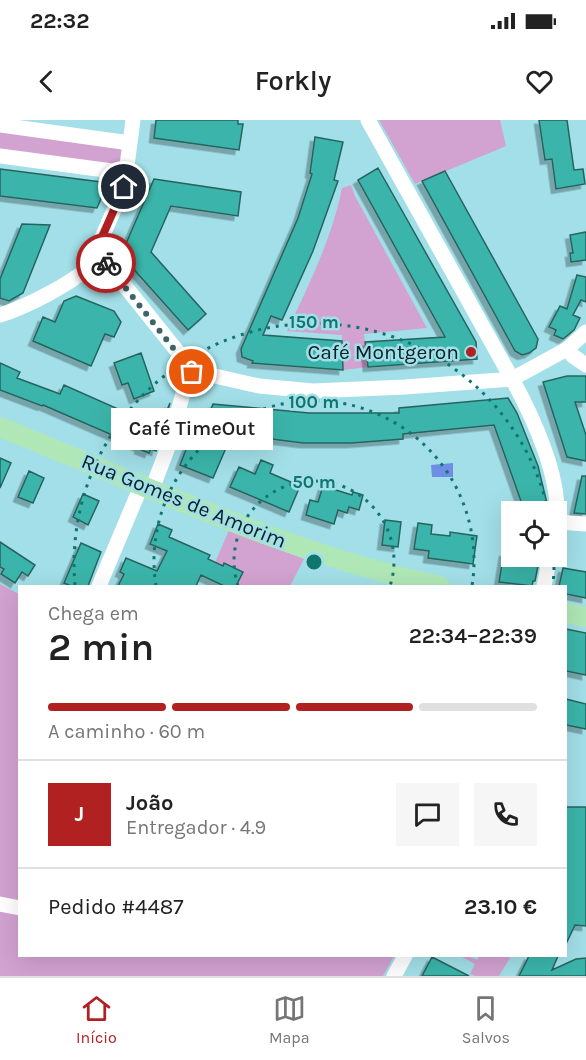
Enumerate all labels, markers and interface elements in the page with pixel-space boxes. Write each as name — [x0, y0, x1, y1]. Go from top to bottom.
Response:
text: 22:32 — [30, 8, 90, 34]
icon: back — [30, 65, 63, 98]
text: Forkly — [255, 65, 331, 97]
icon: heart — [523, 65, 556, 98]
pin — [98, 161, 149, 212]
icon: home — [107, 170, 140, 203]
courier — [76, 233, 136, 293]
icon: bike — [90, 247, 123, 280]
text: 150 m — [289, 311, 339, 333]
place label: Café Montgeron — [307, 340, 459, 364]
marker: Café Montgeron — [464, 345, 478, 359]
pin — [166, 346, 217, 397]
icon: bag — [175, 355, 208, 388]
text: 100 m — [289, 391, 339, 413]
callout: Café TimeOut — [111, 408, 273, 450]
text: Café TimeOut — [129, 417, 255, 440]
street label: Rua Gomes de Amorim — [78, 449, 290, 553]
text: 50 m — [292, 471, 336, 493]
map controls — [501, 501, 567, 567]
button: locate — [501, 501, 567, 567]
centre of rings — [304, 552, 324, 572]
text: Chega em — [48, 602, 139, 625]
text: 22:34–22:39 — [409, 623, 537, 649]
text: 2 min — [48, 624, 154, 670]
text: A caminho · 60 m — [48, 720, 205, 743]
button: chat — [396, 783, 459, 846]
button: phone — [474, 783, 537, 846]
text: João — [126, 790, 174, 816]
text: J — [75, 801, 84, 827]
text: Entregador · 4.9 — [126, 816, 266, 839]
text: Pedido #4487 — [48, 894, 184, 920]
text: 23.10 € — [464, 894, 537, 920]
tab: Início — [76, 992, 117, 1047]
tab: Mapa — [269, 992, 310, 1047]
tab: Salvos — [462, 992, 510, 1047]

